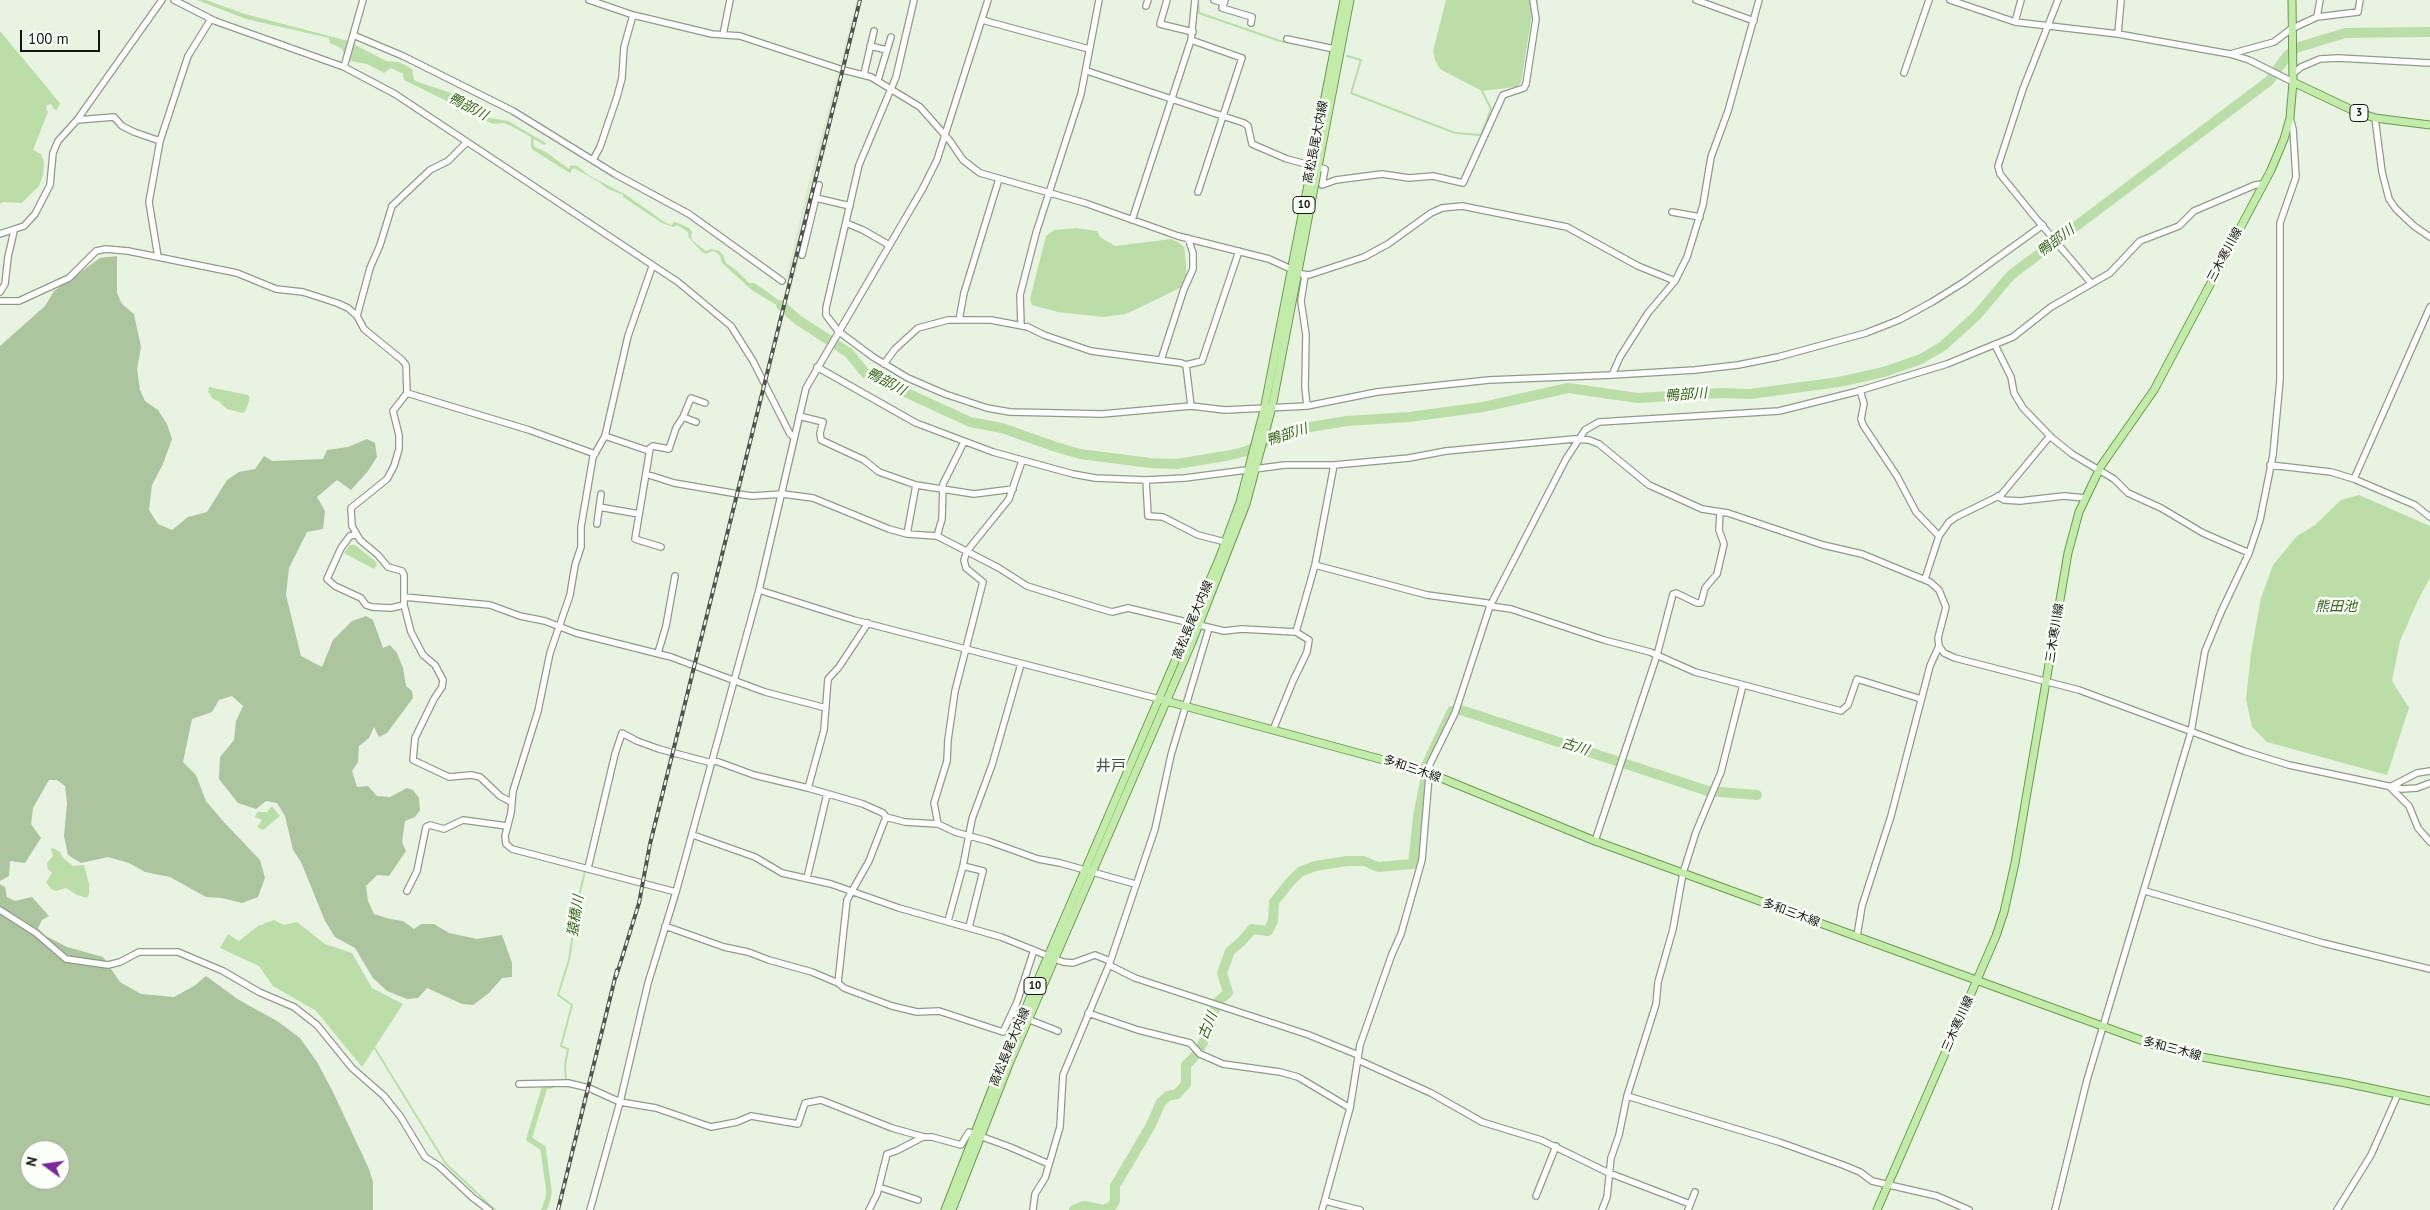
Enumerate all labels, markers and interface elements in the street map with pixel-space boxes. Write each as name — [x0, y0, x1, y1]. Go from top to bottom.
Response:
scale bar — [22, 20, 102, 52]
text: 100 m — [28, 29, 69, 48]
water label: 鴨部川 — [446, 90, 490, 124]
street label: 高松長尾大内線 — [1301, 99, 1331, 185]
road number: 3 — [2350, 105, 2368, 122]
road number: 10 — [1293, 196, 1315, 214]
water label: 鴨部川 — [2034, 222, 2078, 260]
street label: 三木寒川線 — [2205, 225, 2245, 285]
water label: 鴨部川 — [864, 365, 908, 399]
water label: 鴨部川 — [1664, 385, 1708, 405]
water label: 鴨部川 — [1264, 421, 1310, 449]
street label: 高松長尾大内線 — [1170, 579, 1216, 661]
water label: 熊田池 — [2315, 599, 2357, 615]
street label: 三木寒川線 — [2043, 602, 2067, 664]
water label: 古川 — [1559, 735, 1591, 759]
street label: 多和三木線 — [1381, 752, 1443, 786]
district label: 井戸 — [1096, 758, 1126, 776]
water label: 猿橋川 — [564, 894, 588, 938]
street label: 多和三木線 — [1760, 896, 1822, 930]
road number: 10 — [1024, 978, 1046, 994]
street label: 三木寒川線 — [1939, 994, 1977, 1054]
street label: 高松長尾大内線 — [987, 1006, 1033, 1088]
water label: 古川 — [1195, 1010, 1221, 1042]
street label: 多和三木線 — [2141, 1034, 2203, 1064]
north arrow — [20, 1140, 70, 1190]
text: N — [22, 1155, 41, 1168]

